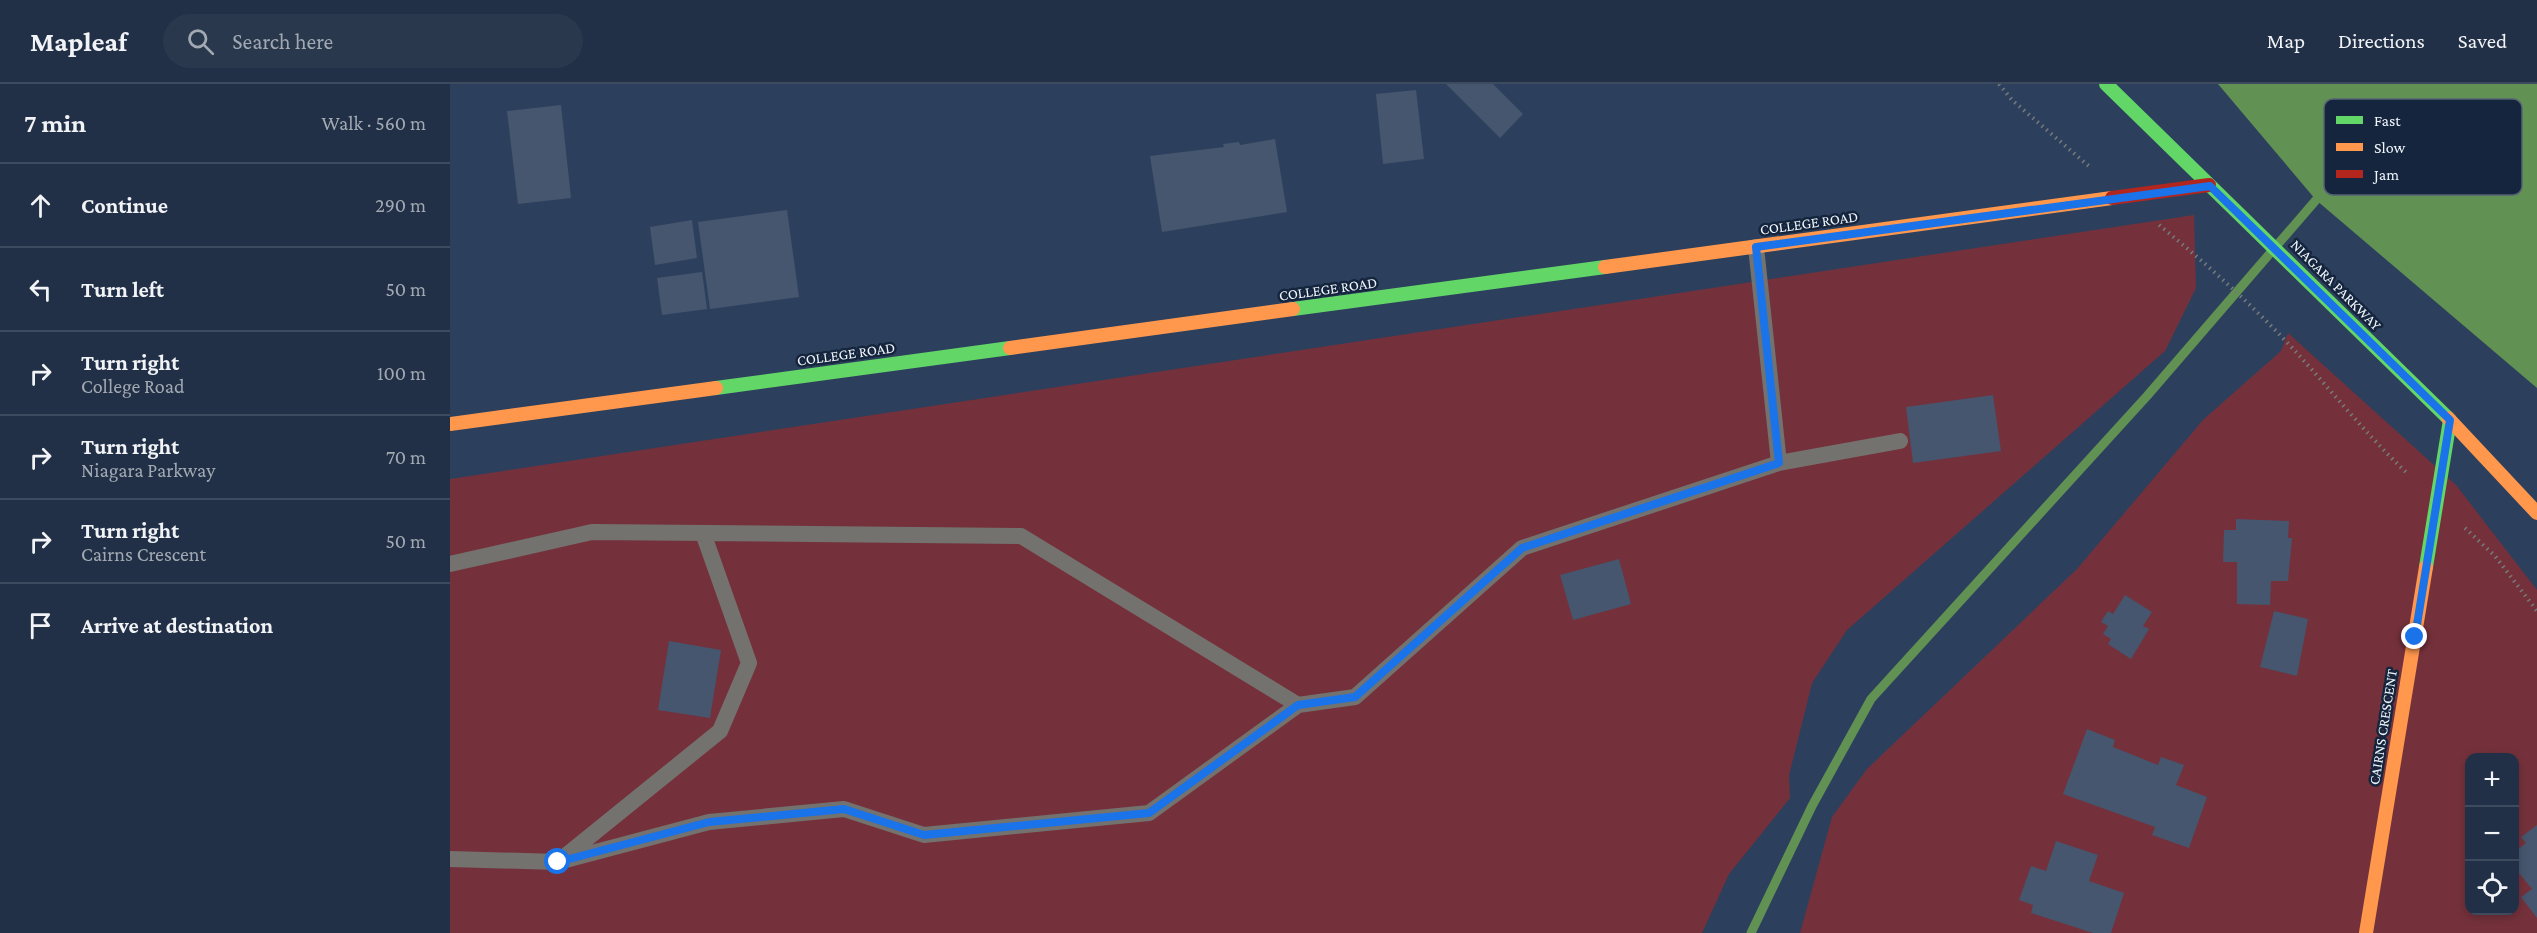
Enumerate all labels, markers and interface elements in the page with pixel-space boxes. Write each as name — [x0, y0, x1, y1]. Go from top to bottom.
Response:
search box — [163, 14, 583, 68]
icon: search — [184, 25, 217, 58]
text: Mapleaf — [30, 26, 127, 57]
text: Search here — [232, 29, 333, 54]
text: Map — [2267, 29, 2305, 53]
text: Directions — [2338, 29, 2425, 53]
text: Saved — [2458, 29, 2507, 53]
legend — [2324, 99, 2522, 195]
text: 7 min — [24, 109, 86, 138]
text: Walk · 560 m — [321, 112, 426, 134]
text: Fast — [2374, 112, 2401, 129]
text: Slow — [2374, 139, 2406, 156]
text: Jam — [2372, 166, 2399, 184]
icon: ahead — [24, 189, 57, 222]
text: Continue — [81, 193, 168, 218]
text: 290 m — [375, 194, 426, 216]
street label: COLLEGE ROAD — [1759, 208, 1859, 238]
street label: NIAGARA PARKWAY — [2288, 237, 2384, 333]
icon: left — [24, 273, 57, 306]
street label: COLLEGE ROAD — [1278, 274, 1378, 304]
text: Turn left — [81, 277, 164, 302]
text: 50 m — [385, 278, 426, 300]
street label: COLLEGE ROAD — [796, 339, 896, 369]
text: Turn right — [81, 350, 179, 375]
icon: right — [24, 357, 57, 390]
text: 100 m — [377, 362, 426, 384]
text: College Road — [81, 375, 185, 397]
text: Turn right — [81, 434, 179, 459]
icon: right — [24, 441, 57, 474]
text: 70 m — [386, 446, 426, 468]
text: Niagara Parkway — [81, 459, 215, 481]
text: Turn right — [81, 518, 179, 543]
icon: right — [24, 525, 57, 558]
text: 50 m — [385, 530, 426, 552]
text: Cairns Crescent — [81, 543, 206, 565]
icon: arrive — [24, 609, 57, 642]
text: Arrive at destination — [81, 613, 273, 638]
route end — [2401, 623, 2427, 649]
street label: CAIRNS CRESCENT — [2366, 668, 2400, 786]
map controls — [2465, 753, 2519, 915]
button: + — [2465, 753, 2519, 807]
button: − — [2465, 807, 2519, 861]
route start — [544, 848, 570, 874]
button: locate — [2465, 861, 2519, 915]

